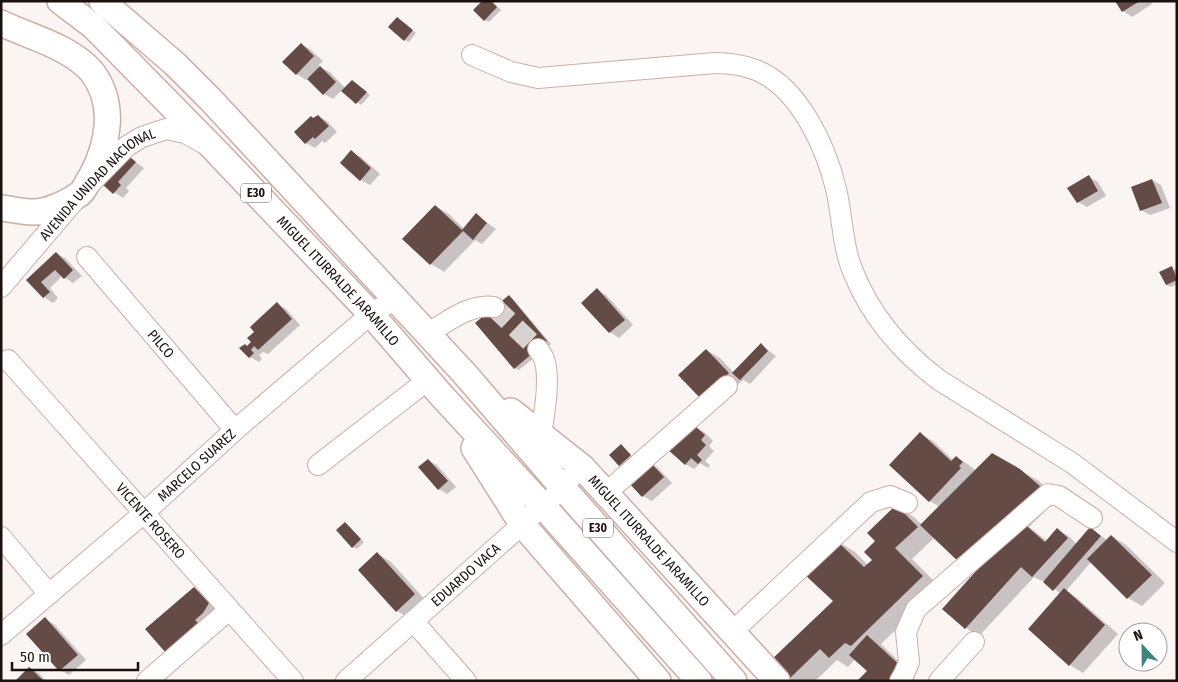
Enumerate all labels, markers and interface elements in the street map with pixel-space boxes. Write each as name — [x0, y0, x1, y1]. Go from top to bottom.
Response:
street label: AVENIDA UNIDAD NACIONAL — [36, 125, 158, 244]
road number: E30 — [241, 184, 271, 202]
street label: MIGUEL ITURRALDE JARAMILLO — [273, 212, 403, 350]
street label: PILCO — [144, 326, 178, 362]
street label: MARCELO SUAREZ — [154, 425, 240, 505]
street label: MIGUEL ITURRALDE JARAMILLO — [585, 472, 713, 610]
street label: VICENTE ROSERO — [112, 480, 189, 563]
road number: E30 — [583, 518, 613, 538]
street label: EDUARDO VACA — [428, 539, 504, 610]
north arrow — [1118, 622, 1168, 672]
text: N — [1131, 626, 1145, 645]
scale bar — [12, 640, 139, 672]
text: 50 m — [20, 648, 50, 666]

